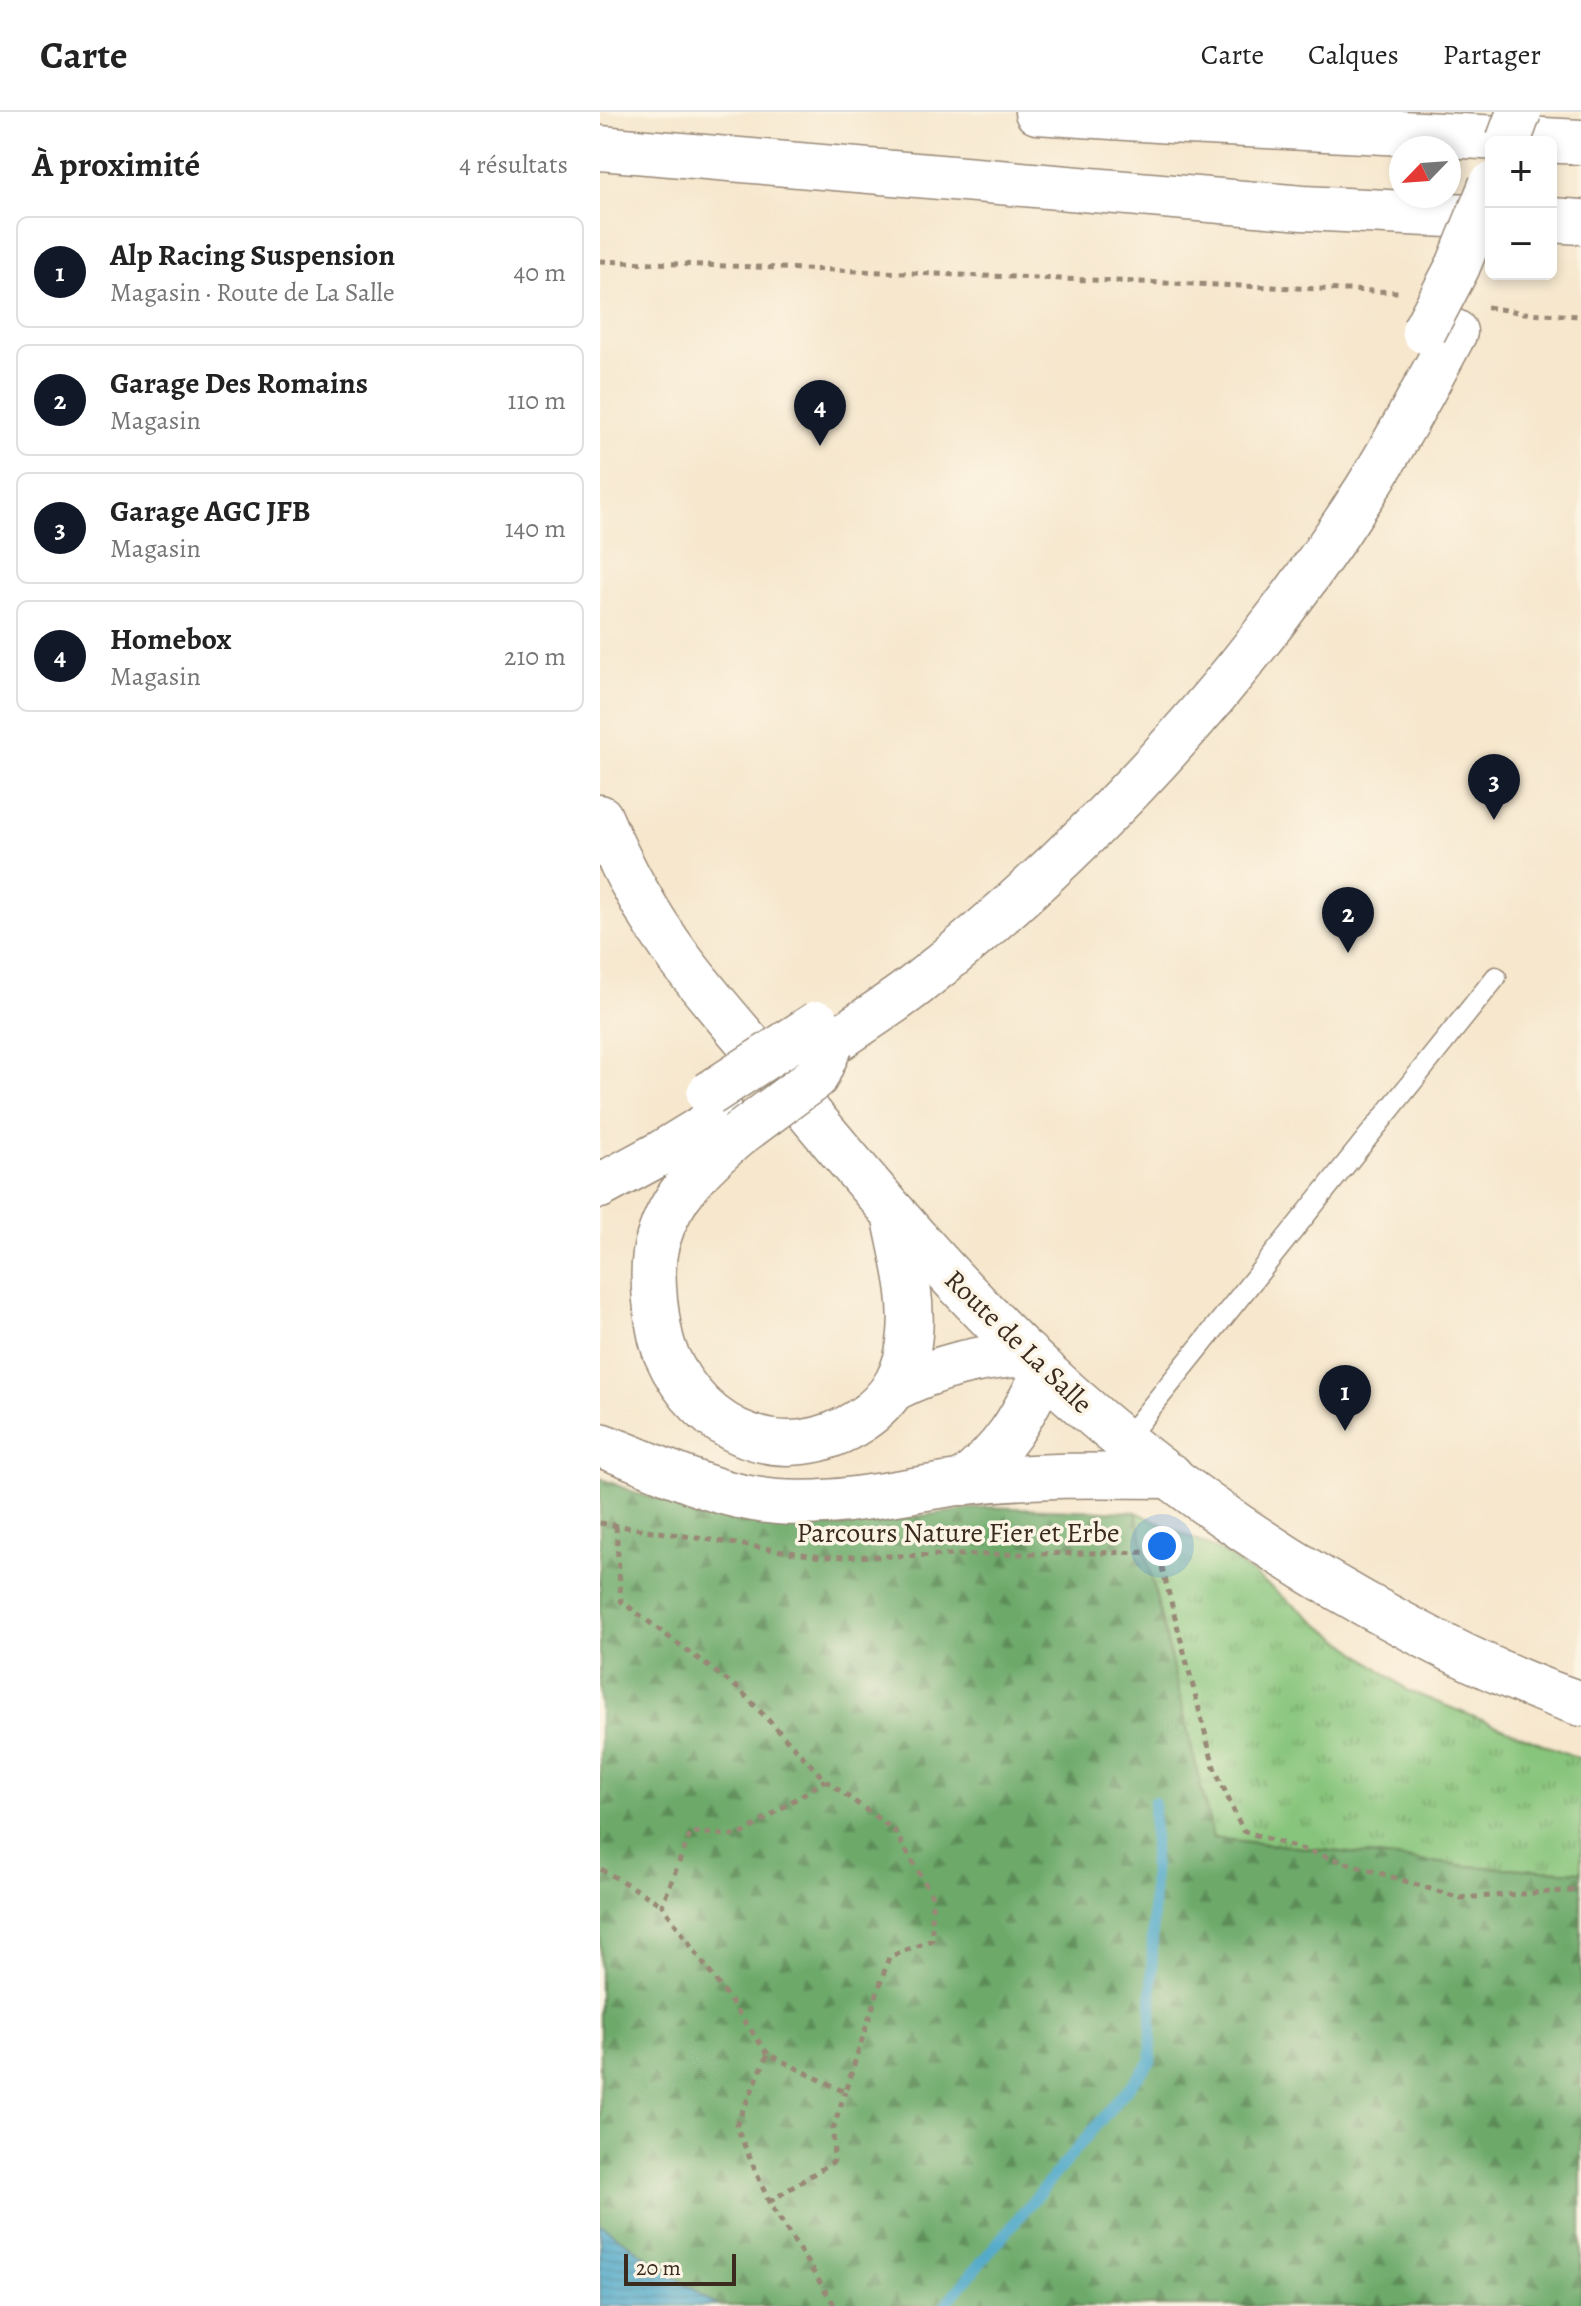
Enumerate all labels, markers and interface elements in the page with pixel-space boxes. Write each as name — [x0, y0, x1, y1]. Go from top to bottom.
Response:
text: Carte — [40, 29, 128, 81]
text: Carte — [1201, 36, 1264, 74]
text: Calques — [1308, 36, 1399, 74]
text: Partager — [1443, 36, 1541, 74]
north arrow — [1389, 136, 1461, 208]
map controls — [1485, 136, 1557, 280]
button: + — [1485, 136, 1557, 208]
text: À proximité — [32, 141, 200, 188]
text: 4 résultats — [459, 147, 568, 182]
button: − — [1485, 208, 1557, 280]
text: Alp Racing Suspension — [110, 235, 395, 275]
text: 1 — [55, 255, 65, 290]
text: 40 m — [514, 255, 566, 290]
text: Magasin · Route de La Salle — [110, 275, 395, 310]
text: Garage Des Romains — [110, 363, 368, 403]
pin: 4 — [794, 380, 846, 446]
text: 2 — [54, 383, 66, 418]
text: 110 m — [508, 383, 566, 418]
text: Magasin — [110, 403, 201, 438]
text: Garage AGC JFB — [110, 491, 311, 531]
text: 3 — [54, 511, 66, 546]
text: 140 m — [505, 511, 566, 546]
text: Magasin — [110, 531, 201, 566]
text: Homebox — [110, 619, 231, 659]
text: 4 — [54, 639, 66, 674]
text: 210 m — [504, 639, 566, 674]
text: Magasin — [110, 659, 201, 694]
pin: 3 — [1468, 754, 1520, 820]
pin: 2 — [1322, 887, 1374, 953]
street label: Route de La Salle — [936, 1261, 1101, 1422]
pin: 1 — [1319, 1365, 1371, 1431]
street label: Parcours Nature Fier et Erbe — [797, 1514, 1119, 1552]
your location — [1142, 1526, 1182, 1566]
scale bar — [624, 2250, 736, 2286]
text: 20 m — [636, 2253, 681, 2283]

